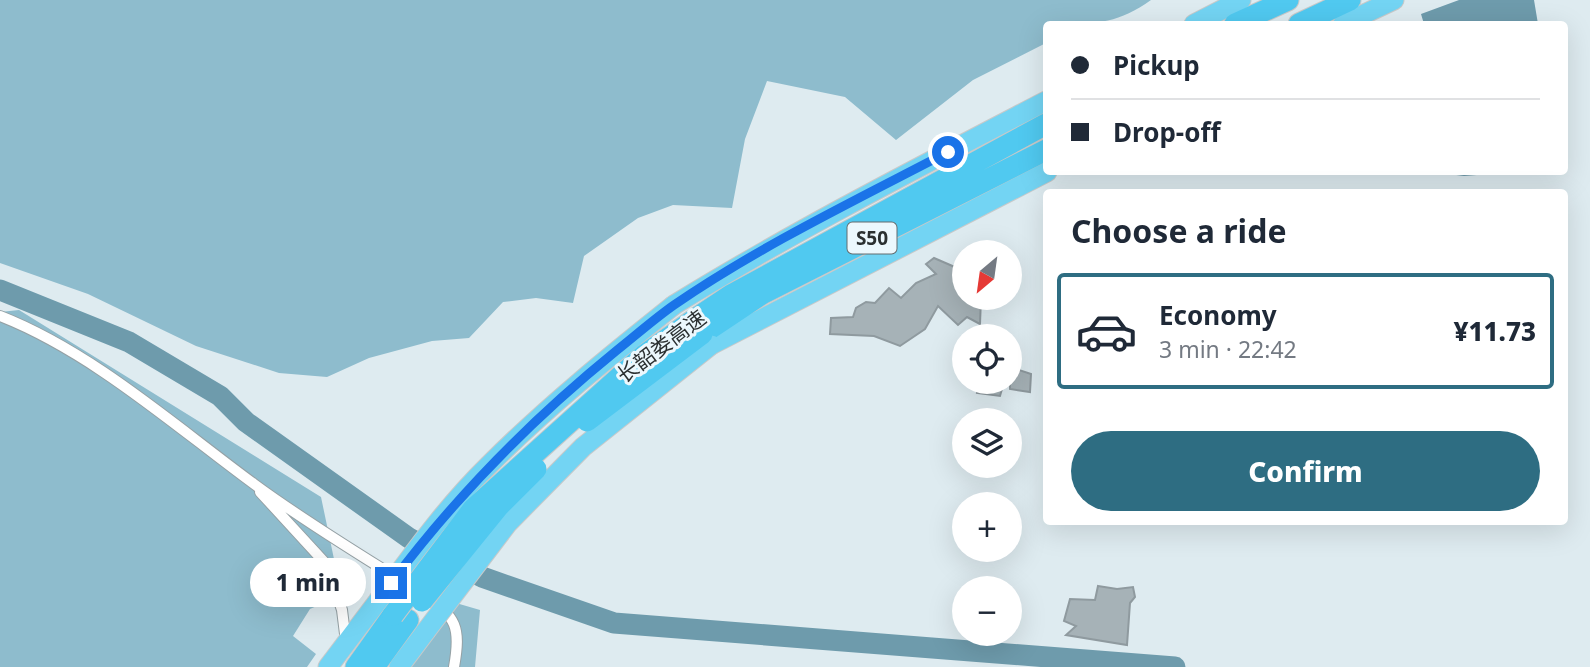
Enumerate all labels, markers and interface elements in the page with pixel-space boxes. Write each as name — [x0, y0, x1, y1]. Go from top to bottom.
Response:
text: Pickup — [1113, 47, 1200, 83]
text: Drop-off — [1113, 114, 1220, 150]
route start — [932, 136, 964, 168]
text: Choose a ride — [1071, 209, 1287, 252]
road number: S50 — [848, 222, 896, 254]
north arrow — [952, 240, 1022, 310]
map controls — [952, 240, 1022, 646]
text: Economy — [1159, 297, 1277, 333]
icon: car — [1075, 300, 1138, 363]
street label: 长韶娄高速 — [611, 303, 711, 389]
text: ¥11.73 — [1453, 313, 1536, 349]
button: locate — [952, 324, 1022, 394]
text: 3 min · 22:42 — [1159, 333, 1297, 365]
button: layers — [952, 408, 1022, 478]
button: Confirm — [1071, 431, 1540, 511]
button: + — [952, 492, 1022, 562]
callout: 1 min — [251, 558, 366, 608]
text: 1 min — [276, 566, 340, 598]
route end — [375, 567, 407, 599]
button: − — [952, 576, 1022, 646]

